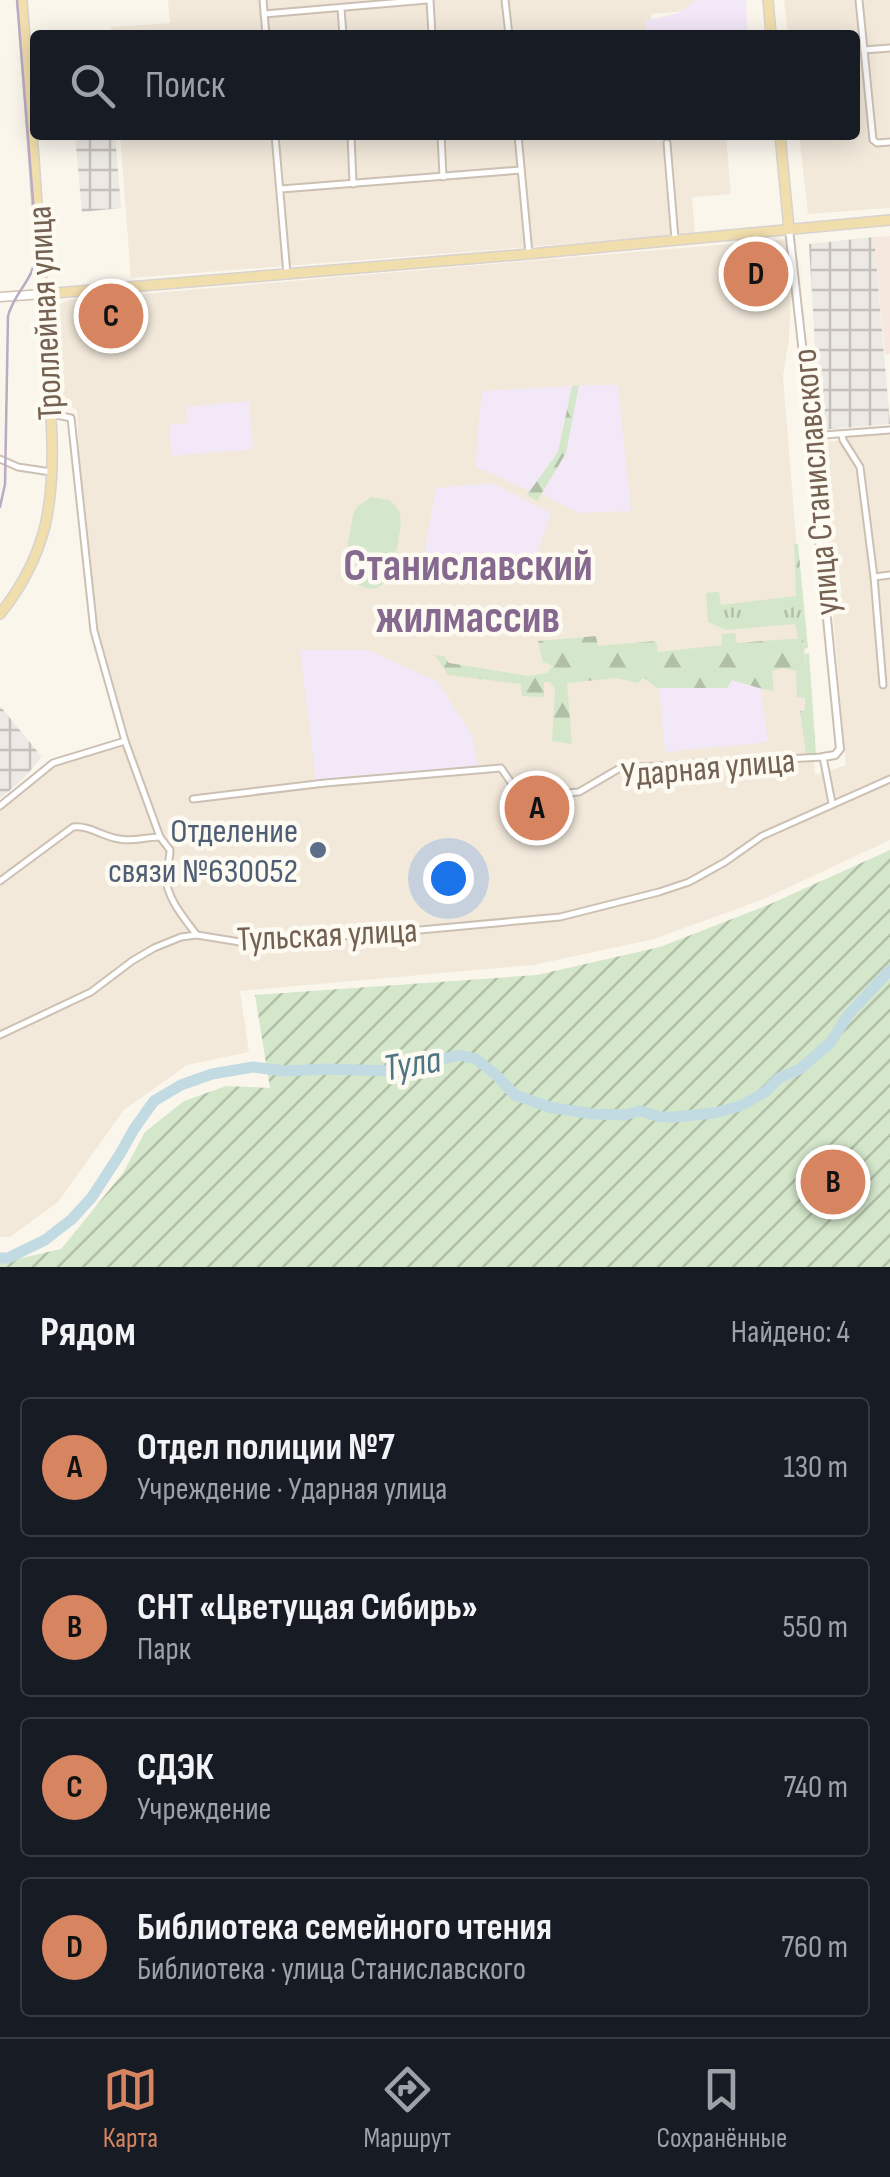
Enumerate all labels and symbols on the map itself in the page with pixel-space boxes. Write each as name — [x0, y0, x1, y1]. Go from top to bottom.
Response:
street label: Троллейная улица — [18, 205, 73, 421]
pin: D — [724, 236, 788, 312]
pin: C — [78, 278, 144, 354]
street label: улица Станиславского — [783, 347, 850, 617]
district label: Станиславский жилмассив — [343, 539, 593, 646]
street label: Ударная улица — [619, 739, 797, 798]
pin: A — [504, 770, 570, 846]
place label: Отделение связи №630052 — [108, 810, 298, 893]
marker: Отделение связи №630052 — [307, 839, 329, 861]
your location — [423, 853, 474, 904]
street label: Тульская улица — [236, 909, 418, 962]
water label: Тула — [380, 1037, 444, 1092]
pin: B — [800, 1144, 866, 1220]

